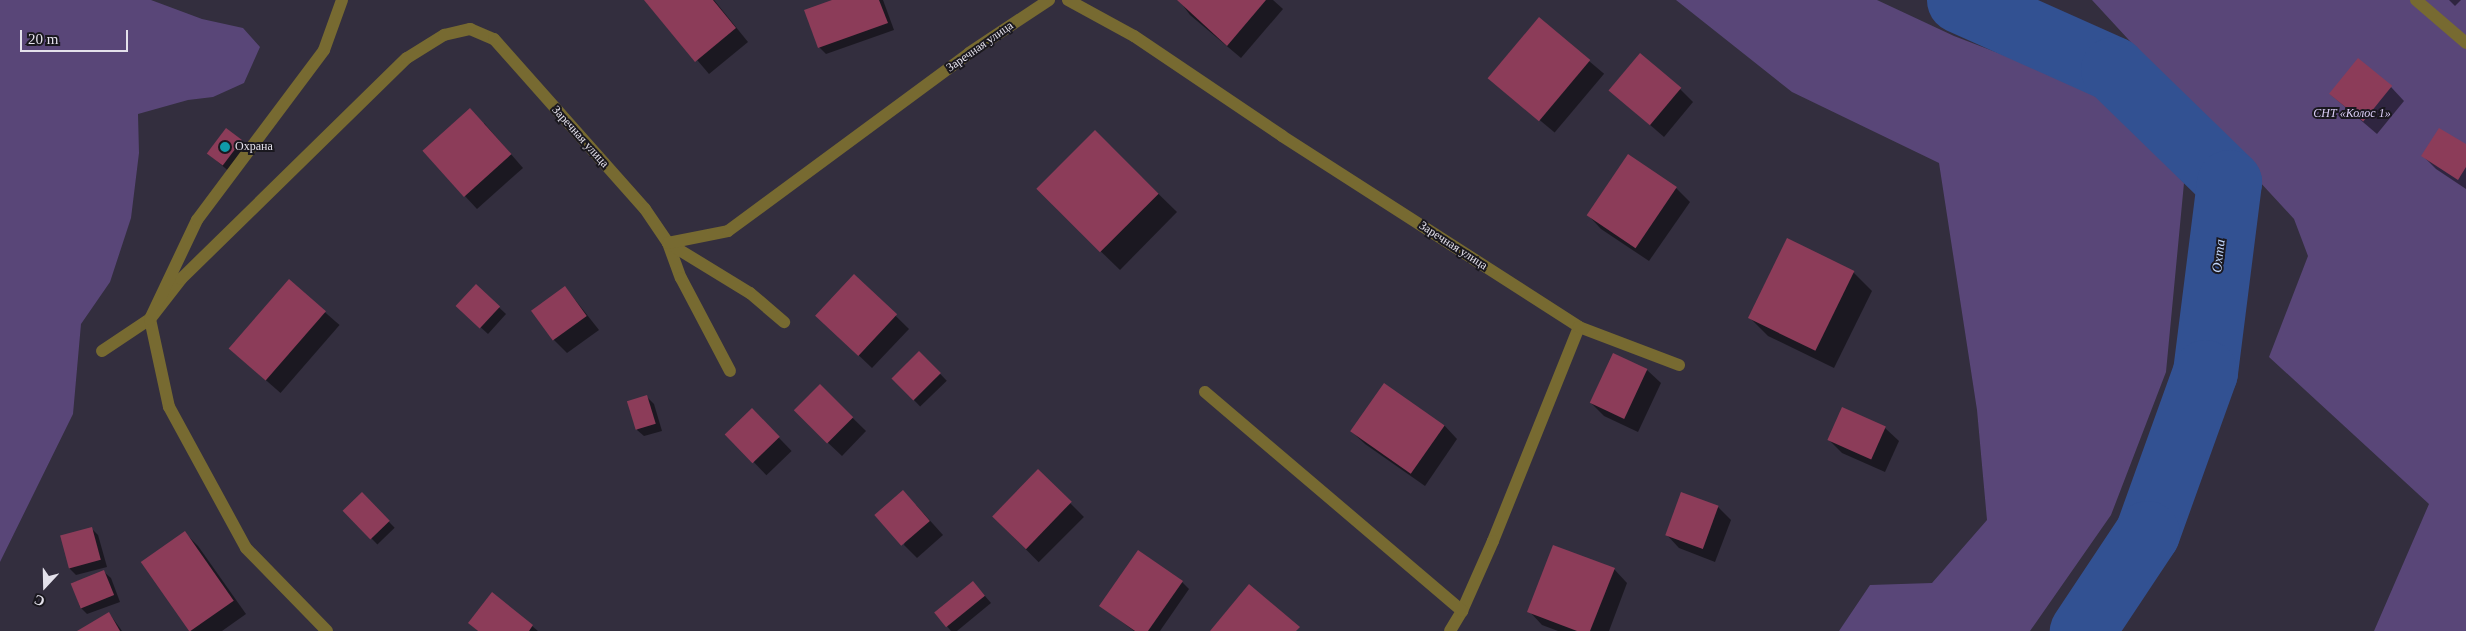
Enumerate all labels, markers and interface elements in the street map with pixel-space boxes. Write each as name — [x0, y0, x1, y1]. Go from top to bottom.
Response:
street label: Заречная улица — [944, 19, 1016, 75]
scale bar — [22, 20, 130, 52]
text: 20 m — [28, 31, 58, 47]
street label: Заречная улица — [548, 103, 612, 171]
park label: СНТ «Колос 1» — [2313, 107, 2391, 121]
place label: Охрана — [235, 140, 273, 154]
marker: Охрана — [219, 141, 231, 153]
street label: Заречная улица — [1416, 219, 1490, 273]
water label: Охта — [2209, 238, 2229, 274]
north arrow — [20, 561, 70, 611]
text: С — [32, 592, 47, 609]

